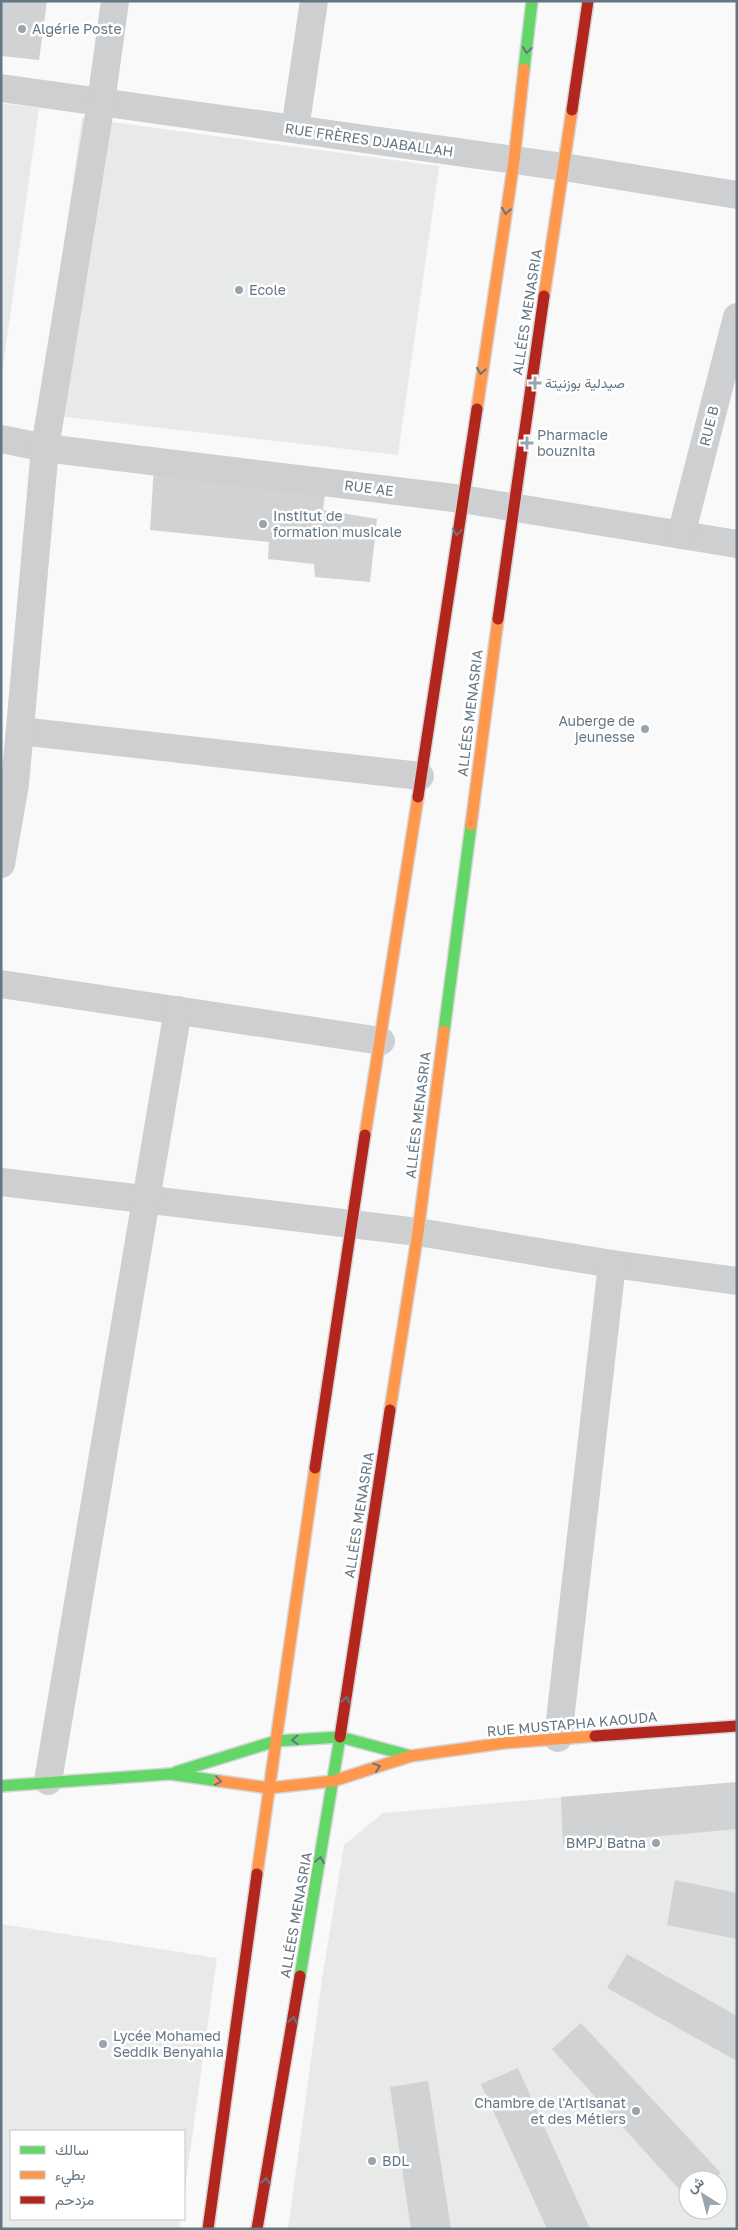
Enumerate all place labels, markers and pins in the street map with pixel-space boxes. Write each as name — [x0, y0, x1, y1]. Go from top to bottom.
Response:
place label: Algérie Poste — [32, 20, 122, 37]
marker: Algérie Poste — [16, 23, 28, 35]
place label: Ecole — [249, 281, 286, 298]
marker: Ecole — [233, 284, 245, 296]
place label: صيدلية بوزنيتة — [545, 374, 625, 392]
marker: صيدلية بوزنيتة — [529, 377, 541, 389]
place label: Pharmacie bouznita — [537, 426, 608, 459]
marker: Pharmacie bouznita — [521, 437, 533, 449]
place label: Institut de formation musicale — [273, 507, 402, 540]
marker: Institut de formation musicale — [257, 518, 269, 530]
place label: Auberge de jeunesse — [558, 712, 635, 745]
marker: Auberge de jeunesse — [639, 723, 651, 735]
place label: BMPJ Batna — [566, 1834, 646, 1851]
marker: BMPJ Batna — [650, 1837, 662, 1849]
place label: Lycée Mohamed Seddik Benyahia — [113, 2027, 224, 2060]
marker: Lycée Mohamed Seddik Benyahia — [97, 2038, 109, 2050]
place label: Chambre de l'Artisanat et des Métiers — [474, 2094, 626, 2127]
marker: Chambre de l'Artisanat et des Métiers — [630, 2105, 642, 2117]
place label: BDL — [382, 2152, 409, 2169]
marker: BDL — [366, 2155, 378, 2167]

